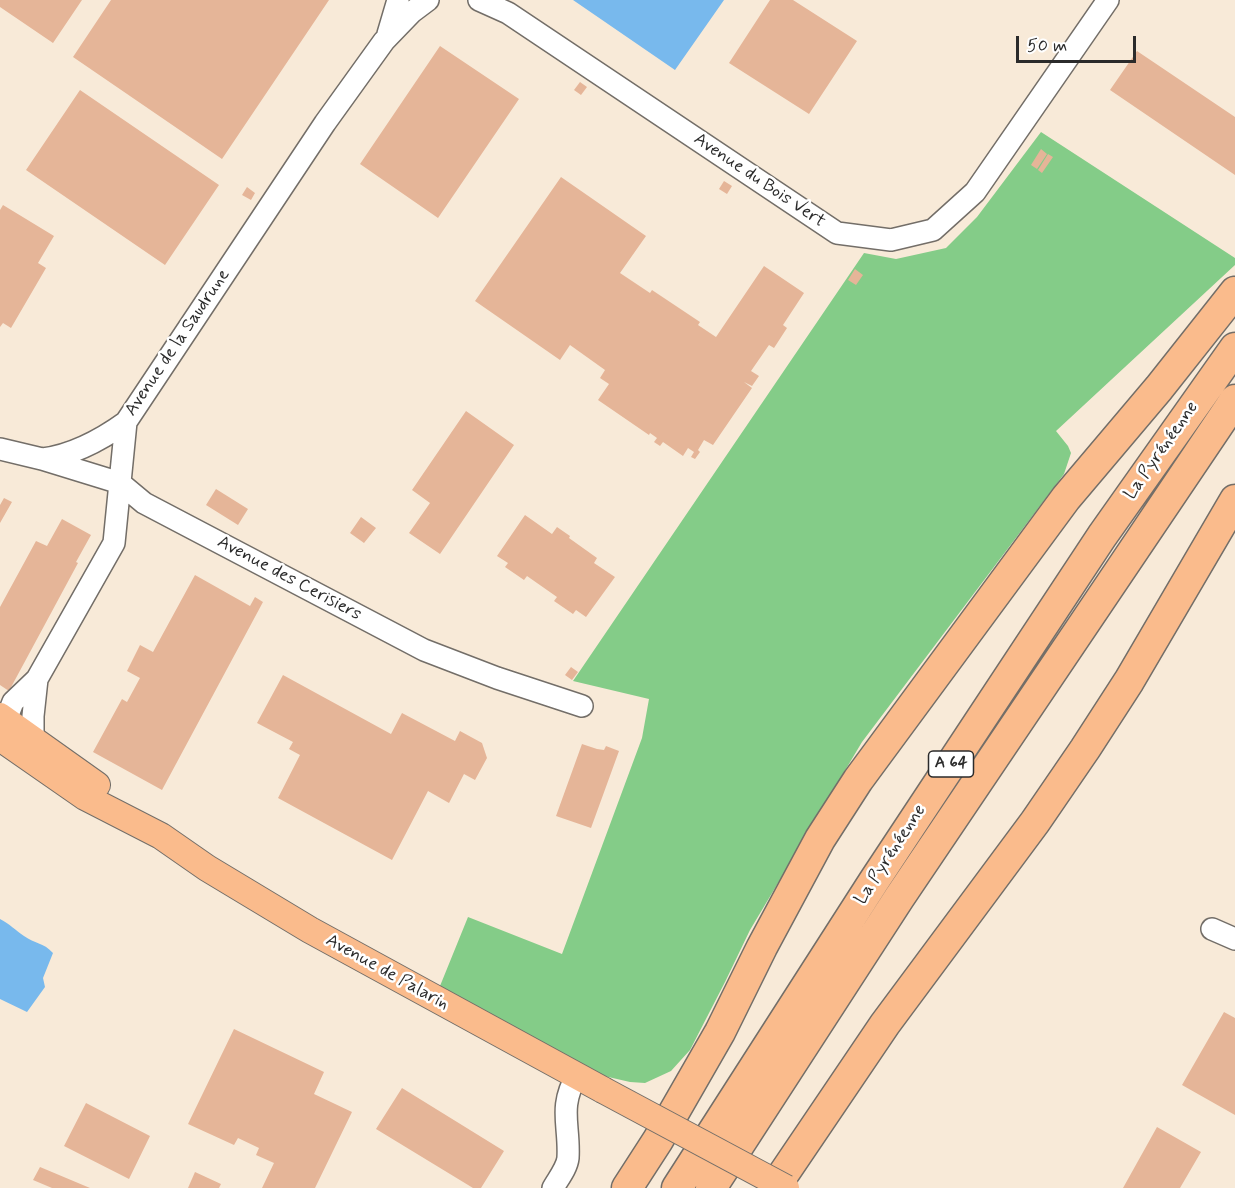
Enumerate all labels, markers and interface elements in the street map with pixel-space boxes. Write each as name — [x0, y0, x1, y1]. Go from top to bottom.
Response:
scale bar — [1019, 24, 1139, 62]
text: 50 m — [1027, 34, 1067, 58]
street label: Avenue du Bois Vert — [689, 129, 829, 233]
street label: Avenue de la Saudrune — [121, 265, 235, 421]
street label: La Pyrénéenne — [1120, 398, 1204, 504]
street label: Avenue des Cerisiers — [213, 532, 365, 626]
road number: A 64 — [928, 751, 974, 777]
street label: La Pyrénéenne — [851, 801, 931, 909]
street label: Avenue de Palarin — [322, 930, 452, 1016]

